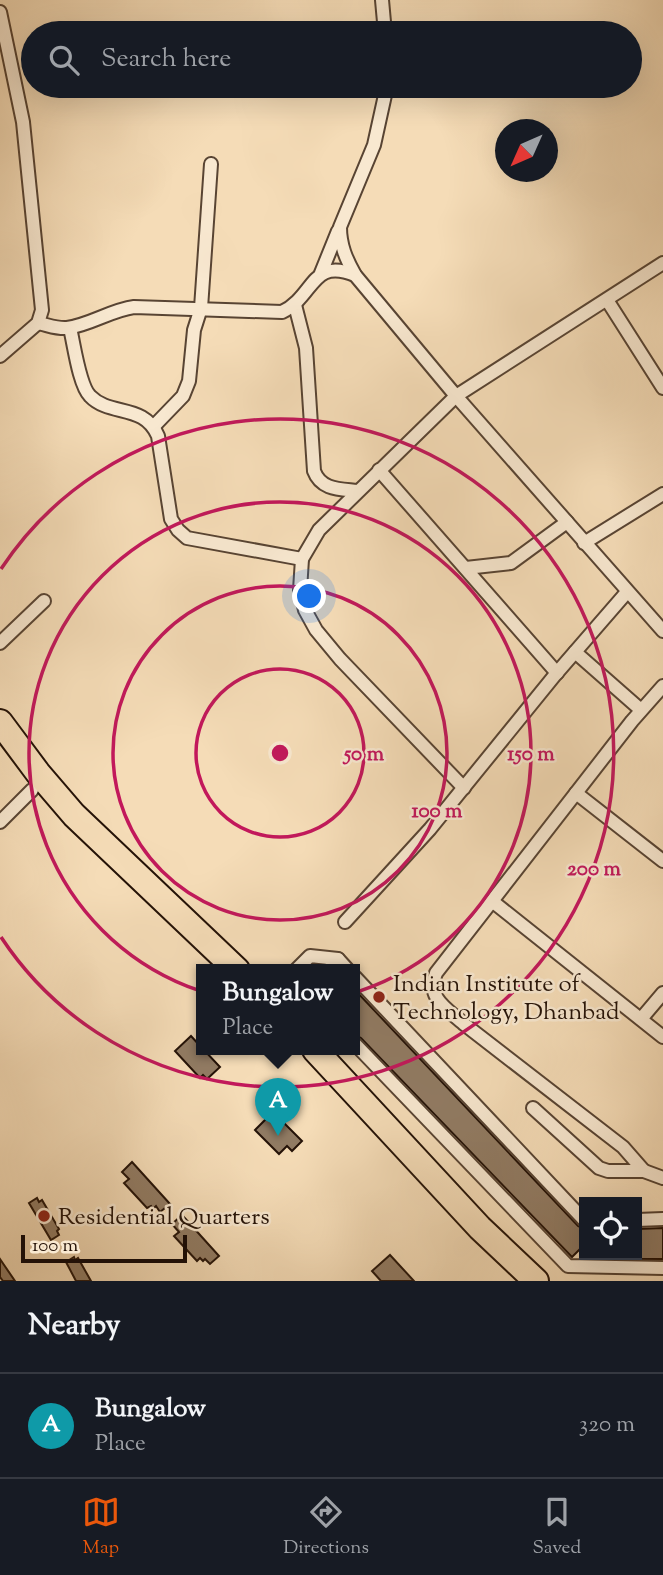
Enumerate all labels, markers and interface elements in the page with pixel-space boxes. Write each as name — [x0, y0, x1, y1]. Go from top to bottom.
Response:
search box — [21, 21, 642, 98]
icon: search — [45, 41, 83, 79]
text: Search here — [101, 41, 231, 78]
north arrow — [495, 119, 558, 182]
your location — [292, 579, 326, 613]
text: 50 m — [342, 740, 385, 770]
text: 150 m — [507, 740, 555, 770]
centre of rings — [268, 741, 292, 765]
text: 100 m — [412, 797, 463, 827]
text: 200 m — [567, 855, 622, 885]
popup — [196, 964, 360, 1055]
place label: Indian Institute of Technology, Dhanbad — [393, 968, 620, 1030]
text: Bungalow — [222, 975, 334, 1012]
marker: Indian Institute of Technology, Dhanbad — [371, 989, 387, 1005]
text: Place — [222, 1012, 273, 1045]
pin: A — [255, 1078, 301, 1136]
map controls — [579, 1197, 642, 1260]
button: locate — [579, 1197, 642, 1260]
place label: Residential Quarters — [58, 1201, 270, 1235]
marker: Residential Quarters — [36, 1208, 52, 1224]
scale bar — [21, 1232, 187, 1264]
text: 100 m — [32, 1233, 78, 1260]
text: Nearby — [28, 1305, 120, 1348]
text: Bungalow — [95, 1391, 206, 1428]
text: A — [42, 1409, 60, 1442]
text: 320 m — [579, 1409, 635, 1442]
text: Place — [95, 1428, 146, 1461]
tab: Map — [82, 1493, 120, 1562]
tab: Directions — [283, 1493, 369, 1562]
tab: Saved — [532, 1493, 581, 1562]

